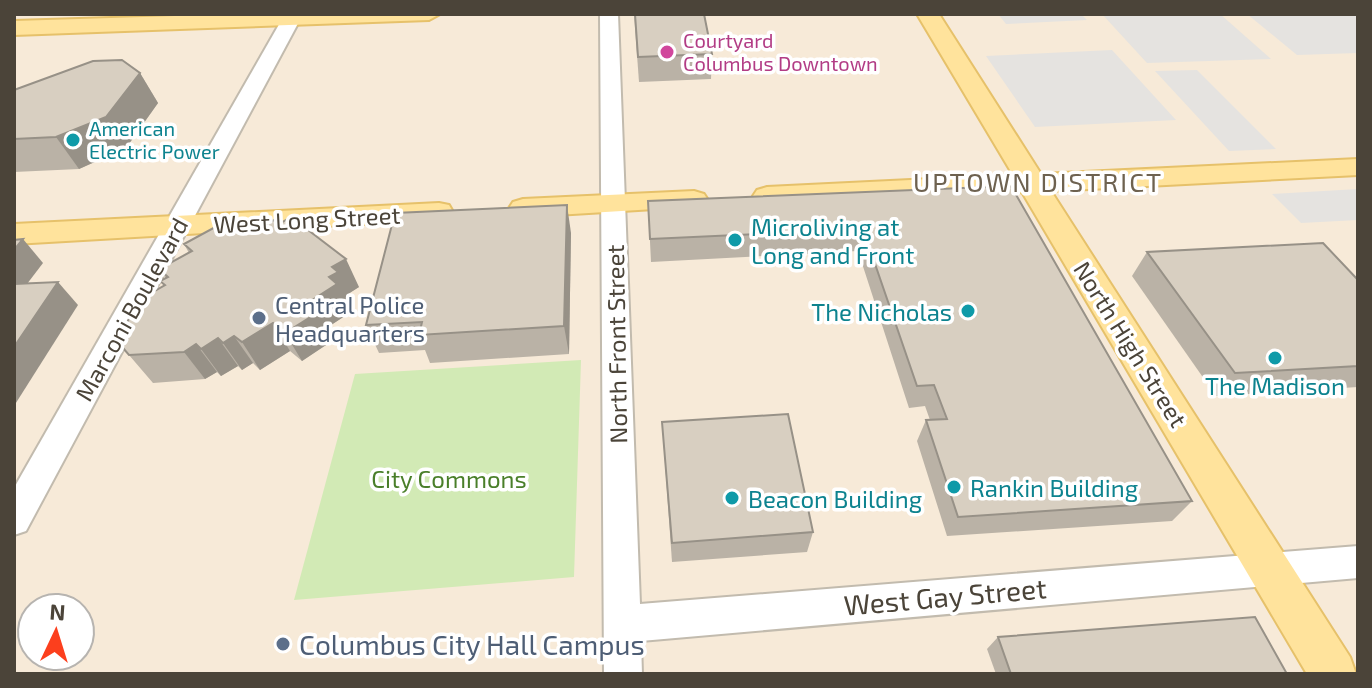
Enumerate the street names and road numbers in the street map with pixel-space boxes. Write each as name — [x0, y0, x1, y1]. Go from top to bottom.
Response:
street label: West Long Street — [213, 200, 401, 238]
street label: Marconi Boulevard — [69, 212, 193, 406]
street label: North Front Street — [600, 244, 632, 444]
street label: North High Street — [1068, 256, 1194, 432]
street label: West Gay Street — [842, 570, 1048, 622]

